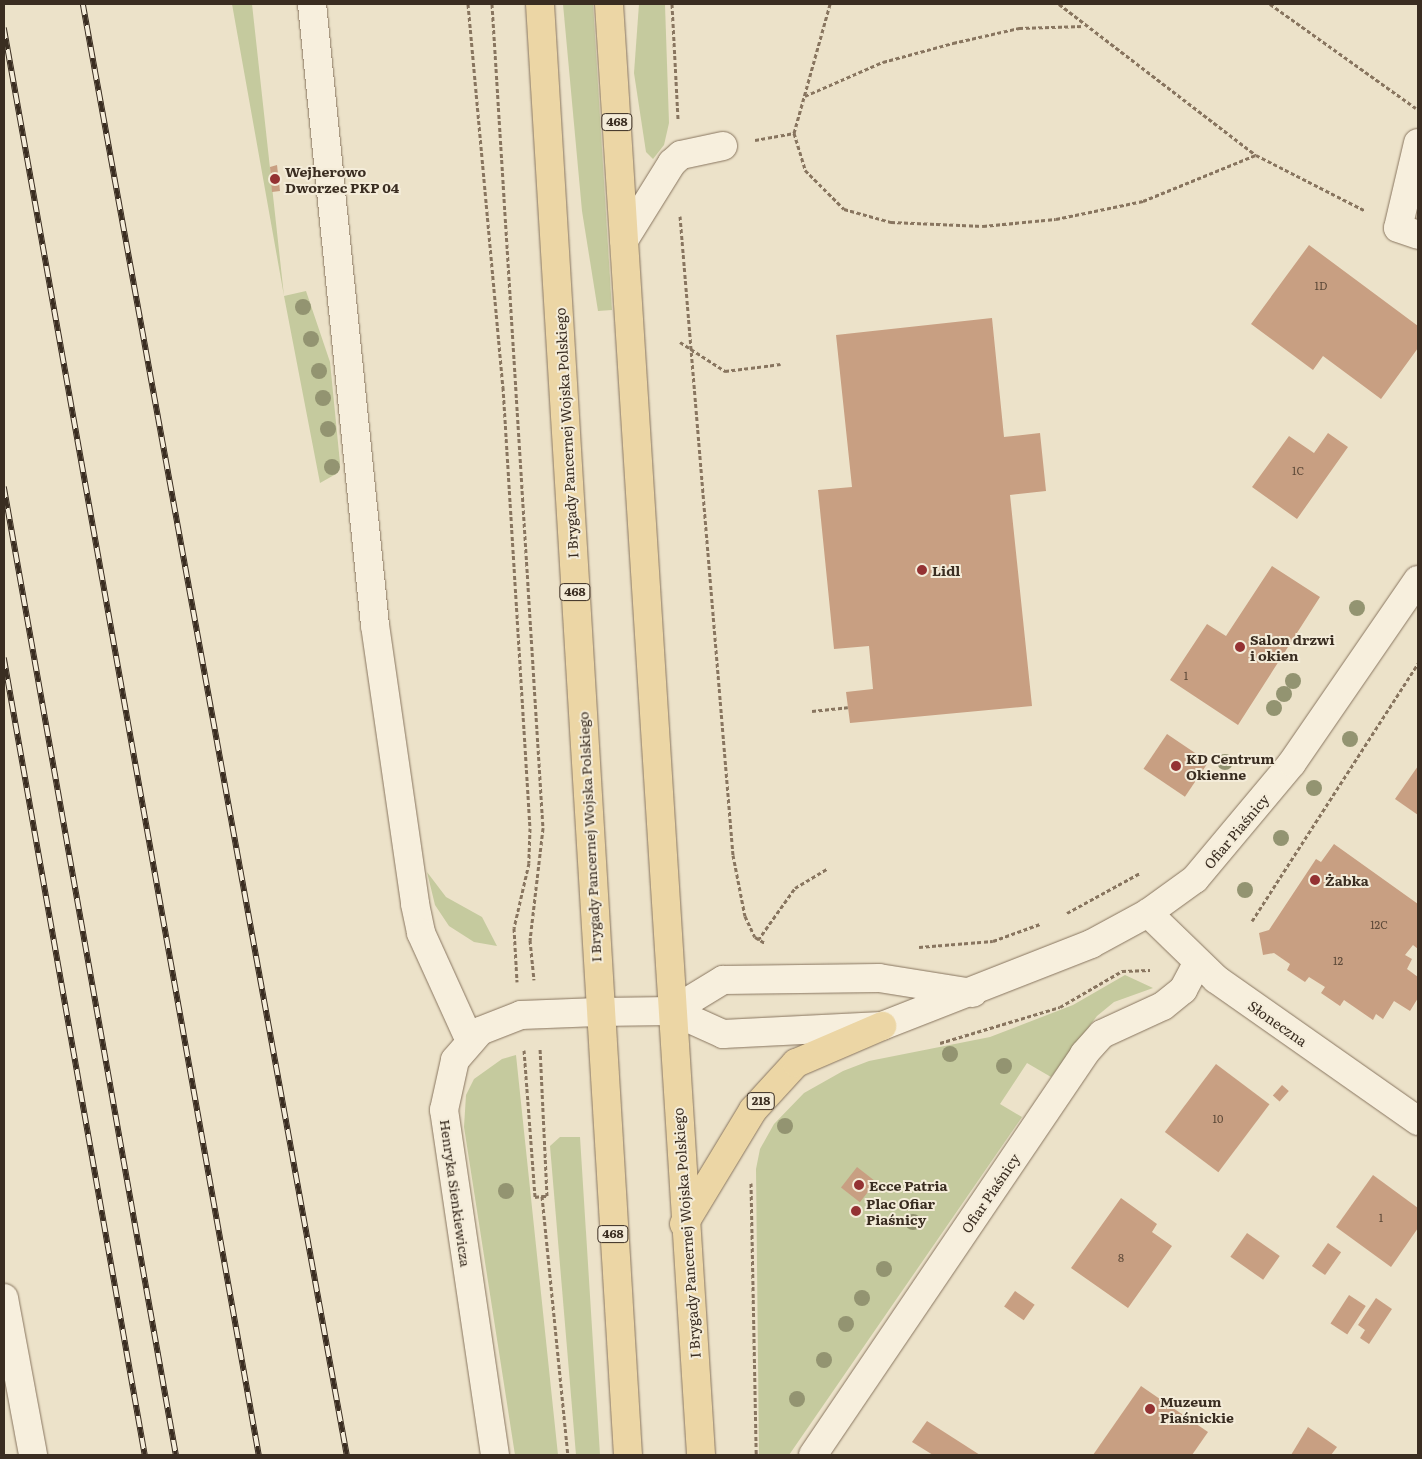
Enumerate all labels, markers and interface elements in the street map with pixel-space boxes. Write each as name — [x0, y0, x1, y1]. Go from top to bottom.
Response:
road number: 468 — [601, 112, 633, 132]
place label: Wejherowo Dworzec PKP 04 — [285, 163, 399, 196]
marker: Wejherowo Dworzec PKP 04 — [269, 173, 281, 185]
house number: 1D — [1315, 278, 1327, 292]
street label: I Brygady Pancernej Wojska Polskiego — [551, 307, 581, 559]
house number: 1C — [1292, 463, 1304, 477]
place label: Lidl — [932, 562, 960, 578]
marker: Lidl — [916, 564, 928, 576]
road number: 468 — [559, 582, 591, 602]
place label: Salon drzwi i okien — [1250, 631, 1335, 664]
marker: Salon drzwi i okien — [1234, 641, 1246, 653]
house number: 1 — [1184, 668, 1188, 682]
street label: I Brygady Pancernej Wojska Polskiego — [574, 711, 604, 963]
place label: KD Centrum Okienne — [1186, 750, 1275, 782]
marker: KD Centrum Okienne — [1170, 760, 1182, 772]
street label: Ofiar Piaśnicy — [1200, 790, 1272, 872]
place label: Żabka — [1325, 872, 1369, 888]
marker: Żabka — [1309, 874, 1321, 886]
house number: 12C — [1370, 917, 1388, 931]
house number: 12 — [1333, 953, 1343, 967]
street label: Słoneczna — [1245, 997, 1311, 1049]
road number: 218 — [746, 1092, 776, 1110]
street label: I Brygady Pancernej Wojska Polskiego — [669, 1107, 703, 1359]
house number: 10 — [1213, 1111, 1223, 1125]
street label: Henryka Sienkiewicza — [437, 1118, 475, 1268]
street label: Ofiar Piaśnicy — [957, 1150, 1023, 1236]
place label: Ecce Patria — [869, 1177, 948, 1193]
marker: Ecce Patria — [853, 1179, 865, 1191]
place label: Plac Ofiar Piaśnicy — [866, 1195, 935, 1228]
marker: Plac Ofiar Piaśnicy — [850, 1205, 862, 1217]
house number: 1 — [1379, 1210, 1383, 1224]
road number: 468 — [597, 1224, 629, 1244]
house number: 8 — [1118, 1250, 1124, 1264]
place label: Muzeum Piaśnickie — [1160, 1393, 1234, 1425]
marker: Muzeum Piaśnickie — [1144, 1403, 1156, 1415]

